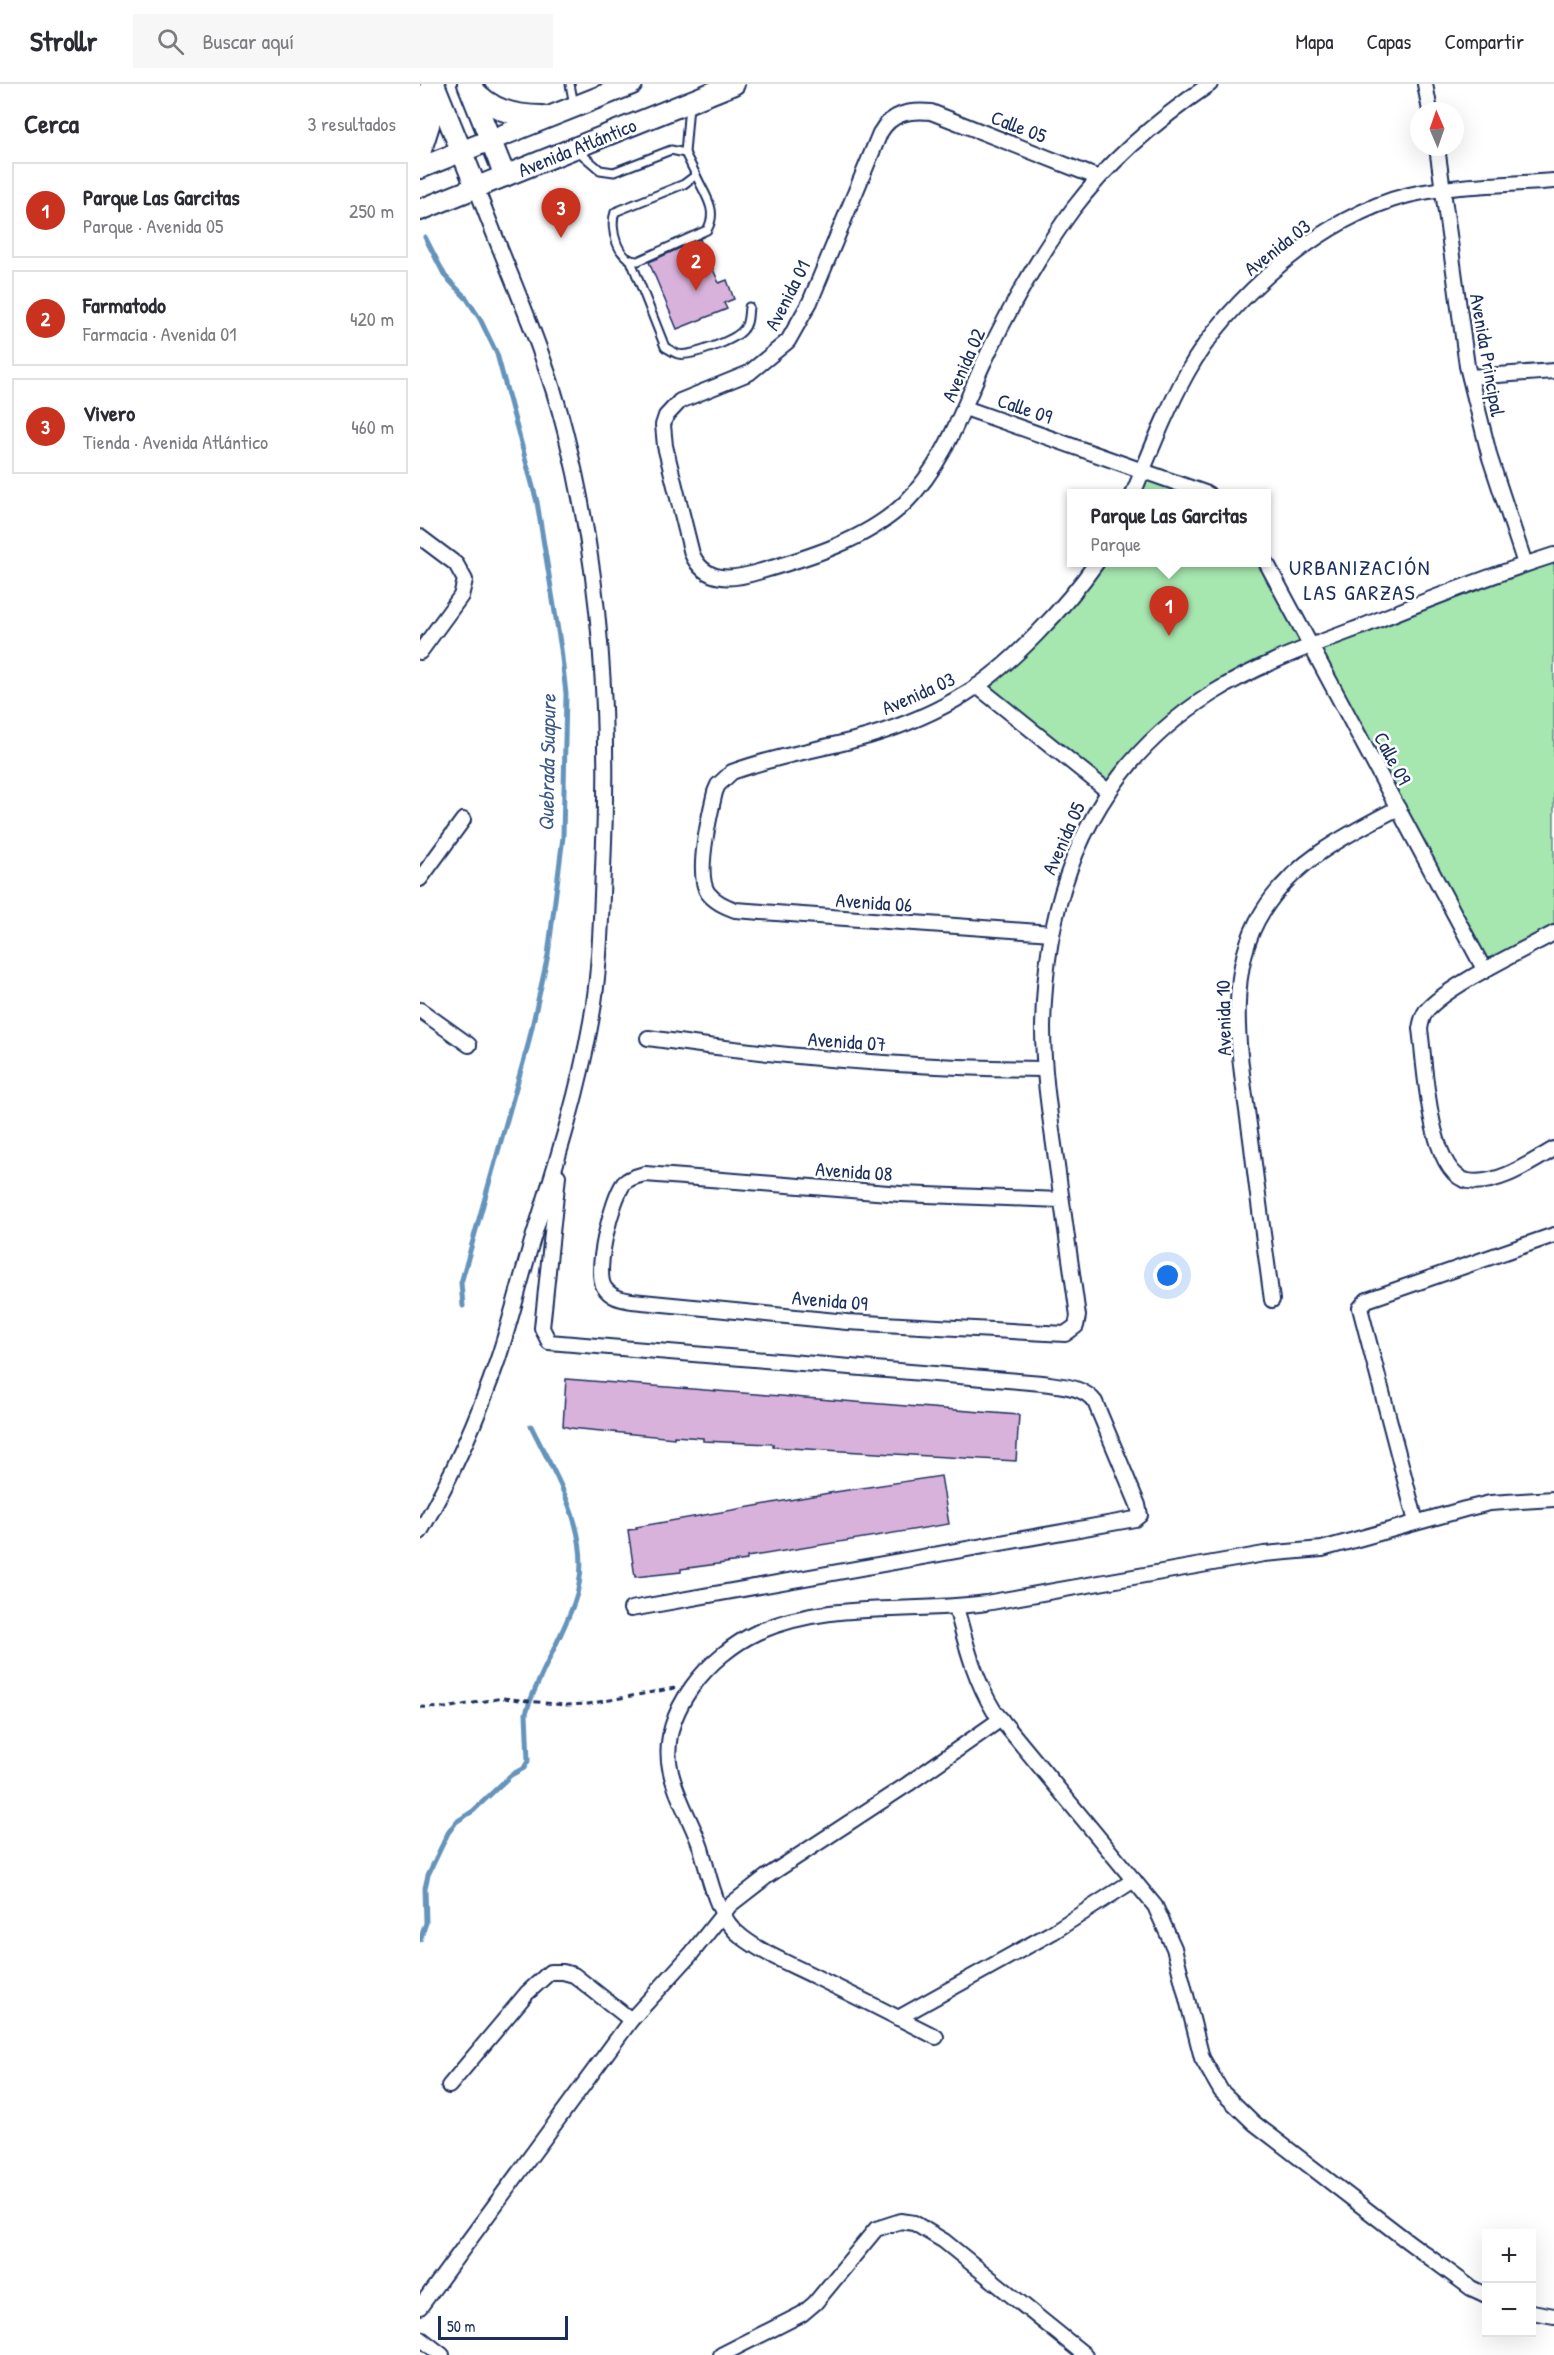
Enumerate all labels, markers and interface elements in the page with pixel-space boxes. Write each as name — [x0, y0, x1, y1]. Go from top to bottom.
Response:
search box — [133, 14, 553, 68]
text: Strollr — [30, 22, 97, 60]
icon: search — [154, 25, 187, 58]
text: Buscar aquí — [202, 26, 294, 56]
text: Mapa — [1295, 27, 1333, 56]
text: Capas — [1366, 27, 1411, 56]
text: Compartir — [1444, 27, 1524, 56]
north arrow — [1410, 102, 1464, 156]
street label: Calle 05 — [987, 103, 1051, 149]
text: Cerca — [24, 106, 79, 141]
text: 3 resultados — [307, 110, 396, 137]
street label: Avenida Atlántico — [514, 111, 640, 183]
text: Parque Las Garcitas — [83, 182, 240, 212]
pin: 3 — [542, 188, 580, 238]
text: 1 — [42, 197, 49, 224]
text: 250 m — [349, 197, 394, 224]
text: Parque · Avenida 05 — [83, 212, 223, 239]
street label: Avenida 03 — [1238, 213, 1316, 281]
pin: 2 — [676, 242, 716, 291]
street label: Avenida 01 — [758, 255, 816, 335]
text: Farmatodo — [83, 290, 166, 320]
street label: Avenida Principal — [1464, 291, 1512, 419]
text: 2 — [41, 305, 50, 332]
text: 420 m — [350, 305, 394, 332]
text: Farmacia · Avenida 01 — [83, 320, 236, 347]
street label: Avenida 02 — [935, 323, 991, 406]
street label: Calle 09 — [994, 386, 1056, 430]
text: Vivero — [83, 398, 135, 428]
text: 3 — [41, 413, 50, 440]
text: 460 m — [351, 413, 394, 440]
text: Tienda · Avenida Atlántico — [83, 428, 268, 455]
popup — [1067, 489, 1271, 567]
text: Parque Las Garcitas — [1091, 500, 1247, 530]
text: Parque — [1091, 530, 1141, 557]
district label: URBANIZACIÓN LAS GARZAS — [1289, 552, 1431, 607]
pin: 1 — [1150, 586, 1188, 636]
street label: Avenida 03 — [877, 665, 959, 721]
water label: Quebrada Suapure — [531, 693, 563, 832]
street label: Calle 09 — [1368, 727, 1418, 789]
street label: Avenida 05 — [1035, 797, 1091, 879]
street label: Avenida 06 — [835, 886, 913, 918]
street label: Avenida 10 — [1209, 980, 1237, 1056]
street label: Avenida 07 — [807, 1025, 887, 1057]
street label: Avenida 08 — [815, 1155, 893, 1187]
your location — [1153, 1261, 1182, 1290]
street label: Avenida 09 — [791, 1283, 869, 1317]
map controls — [1482, 2229, 1536, 2337]
button: + — [1482, 2229, 1536, 2283]
button: − — [1482, 2283, 1536, 2337]
scale bar — [438, 2313, 568, 2340]
text: 50 m — [447, 2315, 476, 2337]

